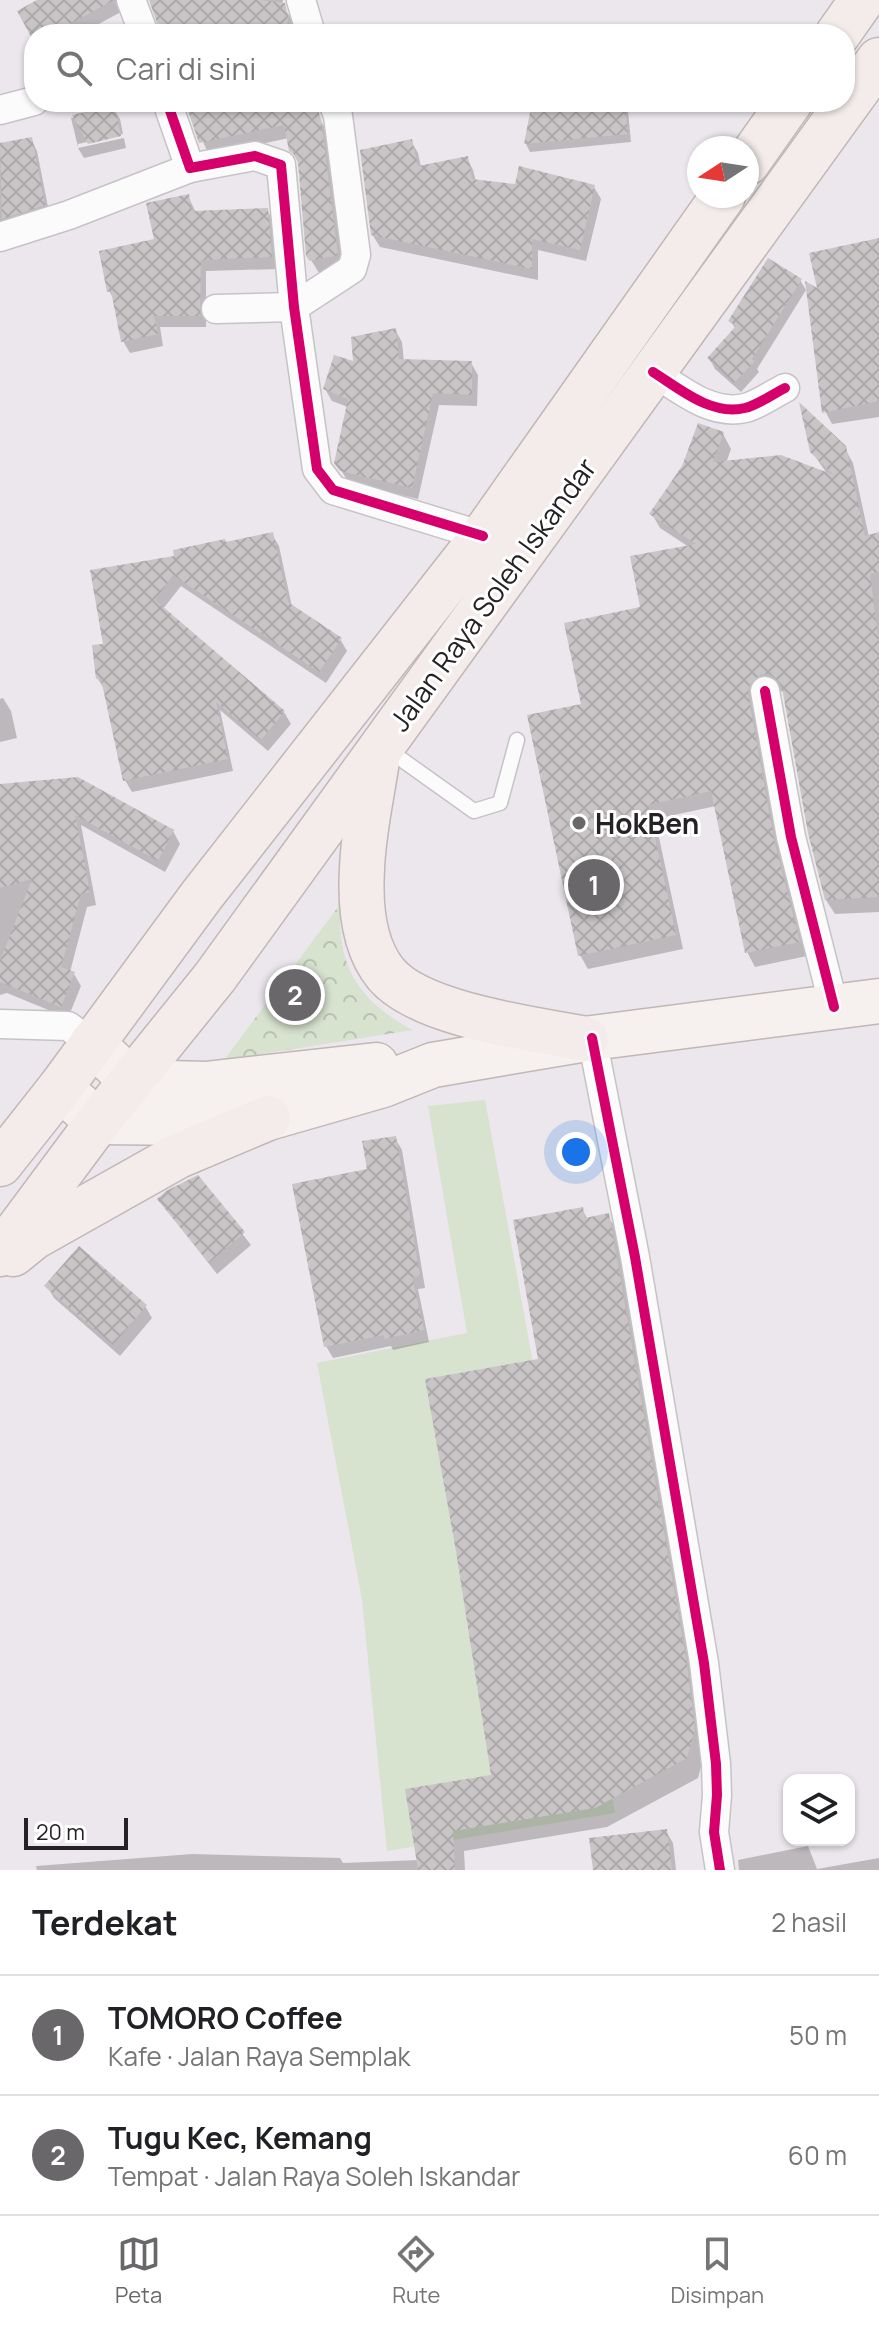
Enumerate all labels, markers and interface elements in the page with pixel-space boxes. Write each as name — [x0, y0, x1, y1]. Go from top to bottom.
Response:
search box — [24, 24, 855, 112]
icon: search — [52, 46, 96, 90]
text: Cari di sini — [116, 48, 256, 89]
north arrow — [687, 136, 759, 208]
street label: Jalan Raya Soleh Iskandar — [380, 450, 604, 738]
place label: HokBen — [595, 804, 699, 842]
marker: HokBen — [570, 814, 588, 832]
pin: 1 — [568, 855, 620, 915]
pin: 2 — [269, 965, 321, 1025]
your location — [556, 1132, 596, 1172]
map controls — [783, 1774, 855, 1846]
button: layers — [783, 1774, 855, 1846]
scale bar — [24, 1814, 128, 1850]
text: 20 m — [36, 1817, 85, 1847]
text: Terdekat — [32, 1899, 178, 1945]
text: 2 hasil — [771, 1904, 847, 1940]
text: TOMORO Coffee — [108, 1997, 343, 2038]
text: 1 — [52, 2017, 64, 2053]
text: 50 m — [789, 2017, 847, 2053]
text: Kafe · Jalan Raya Semplak — [108, 2038, 410, 2074]
text: Tugu Kec, Kemang — [108, 2117, 372, 2158]
text: 2 — [50, 2137, 66, 2173]
text: 60 m — [788, 2137, 847, 2173]
text: Tempat · Jalan Raya Soleh Iskandar — [108, 2158, 520, 2194]
tab: Peta — [115, 2232, 162, 2310]
tab: Rute — [392, 2232, 440, 2310]
tab: Disimpan — [670, 2232, 764, 2310]

